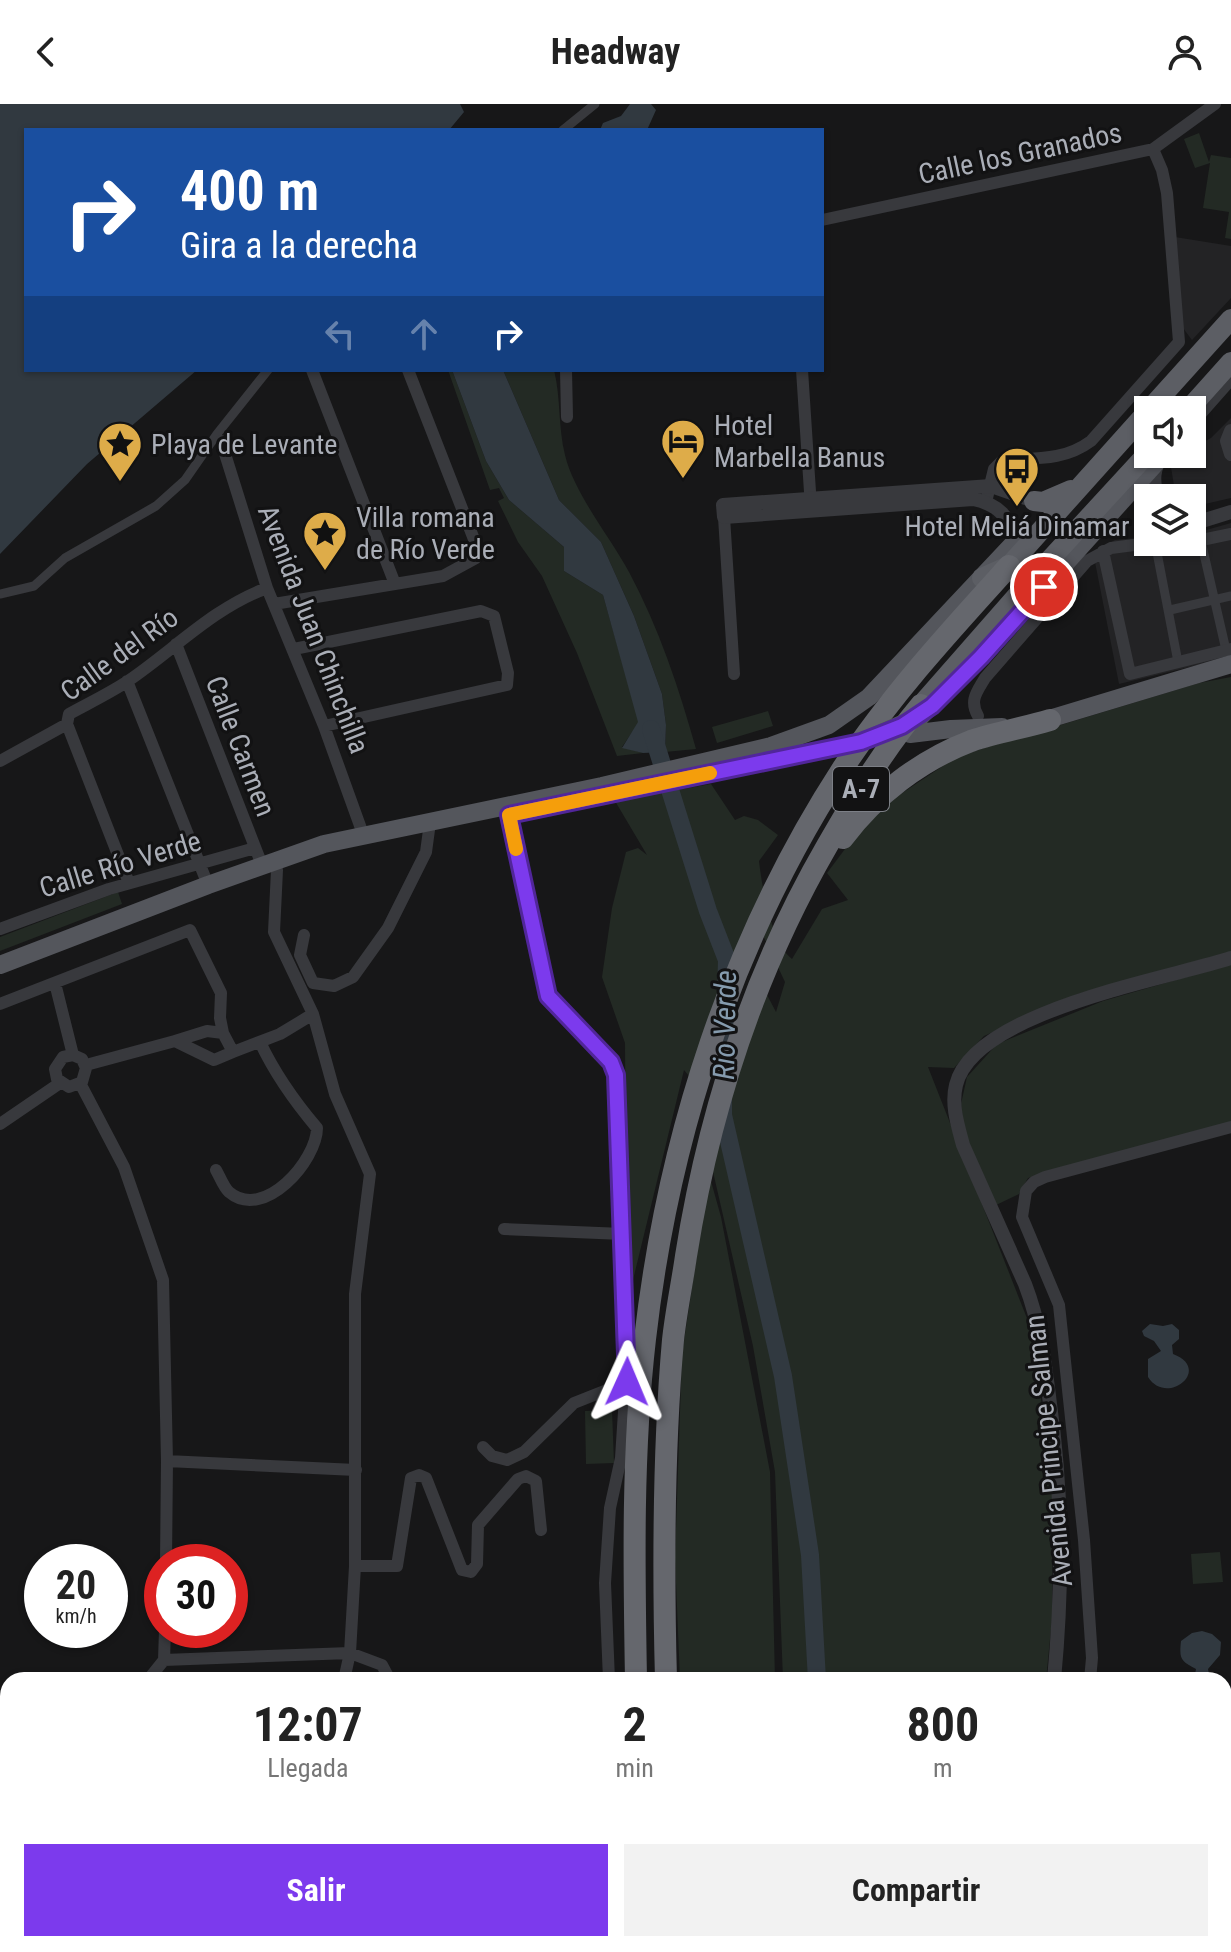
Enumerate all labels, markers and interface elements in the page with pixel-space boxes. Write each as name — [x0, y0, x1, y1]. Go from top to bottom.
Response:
icon: back — [24, 30, 68, 74]
icon: person — [1163, 30, 1207, 74]
text: Headway — [551, 31, 680, 73]
street label: Calle los Granados — [915, 116, 1125, 191]
text: 400 m — [180, 158, 319, 224]
icon: right — [48, 160, 152, 264]
text: Gira a la derecha — [180, 225, 418, 267]
icon: left — [318, 312, 362, 356]
icon: ahead — [402, 312, 446, 356]
icon: right — [486, 312, 530, 356]
map controls — [1134, 396, 1206, 556]
button: sound — [1134, 396, 1206, 468]
place label: Hotel Marbella Banus — [714, 409, 885, 474]
hotel icon: Hotel Marbella Banus — [659, 417, 707, 480]
place icon: Playa de Levante — [96, 420, 144, 483]
place label: Playa de Levante — [151, 428, 337, 461]
bus stop icon: Hotel Meliá Dinamar — [993, 445, 1041, 508]
button: layers — [1134, 484, 1206, 556]
street label: Avenida Juan Chinchilla — [251, 500, 376, 758]
place label: Villa romana de Río Verde — [356, 501, 495, 566]
place icon: Villa romana de Río Verde — [301, 509, 349, 572]
place label: Hotel Meliá Dinamar — [904, 510, 1130, 543]
pin — [1010, 553, 1078, 621]
icon: arrive — [1022, 565, 1066, 609]
street label: Calle del Río — [54, 601, 184, 708]
street label: Calle Carmen — [199, 672, 282, 821]
road number: A-7 — [833, 767, 889, 811]
street label: Calle Río Verde — [35, 824, 205, 905]
water label: Rio Verde — [706, 970, 743, 1080]
street label: Avenida Principe Salman — [1018, 1313, 1079, 1589]
position arrow — [585, 1340, 669, 1424]
speed limit sign: 30 — [144, 1544, 248, 1648]
text: 20 — [56, 1562, 96, 1609]
text: km/h — [55, 1604, 97, 1628]
text: 12:07 — [253, 1696, 363, 1753]
text: 2 — [623, 1696, 647, 1753]
text: 800 — [906, 1696, 979, 1753]
text: Llegada — [267, 1753, 348, 1783]
text: min — [616, 1753, 654, 1783]
text: m — [933, 1753, 953, 1783]
button: Salir — [24, 1844, 608, 1936]
button: Compartir — [624, 1844, 1208, 1936]

